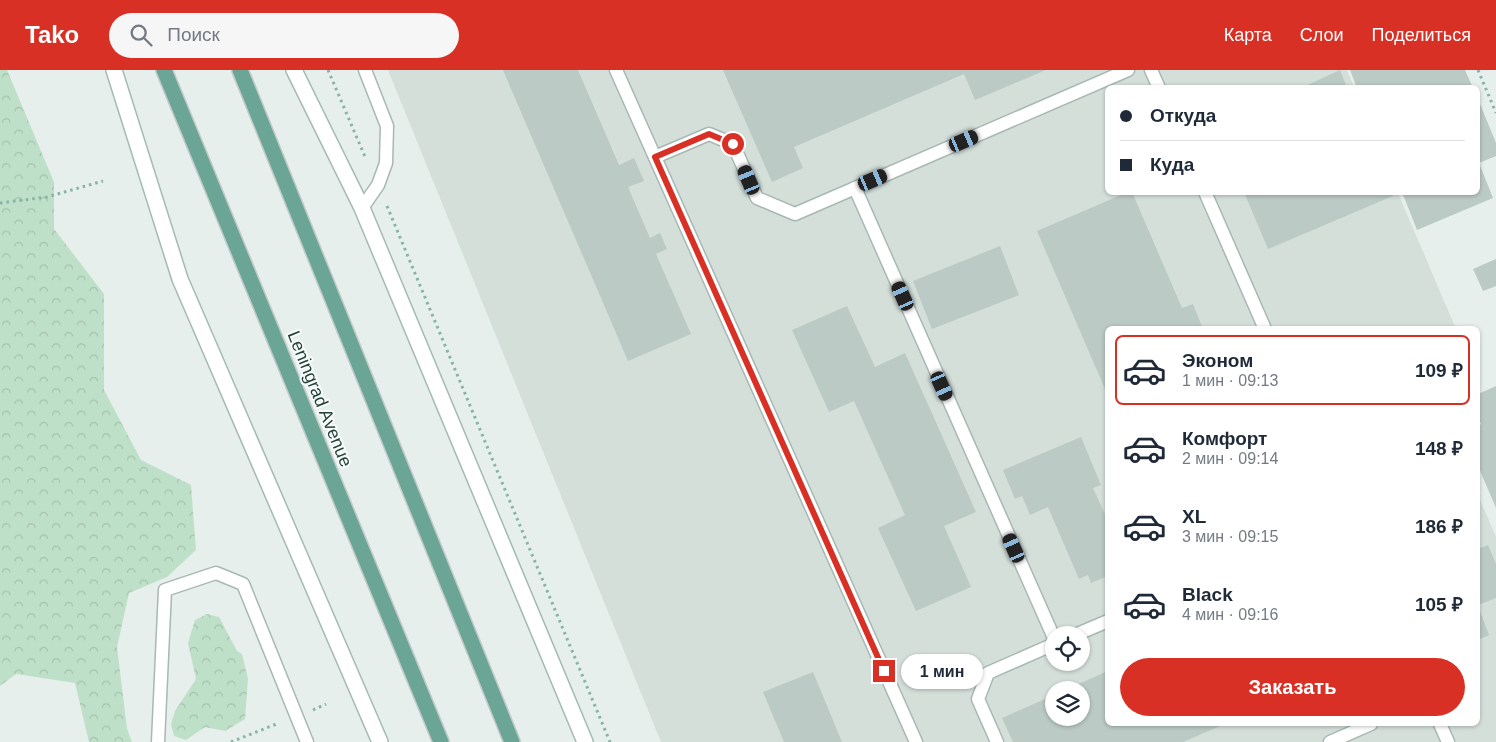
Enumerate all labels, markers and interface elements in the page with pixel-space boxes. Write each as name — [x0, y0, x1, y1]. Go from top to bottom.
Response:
search box — [109, 13, 459, 58]
text: Tako — [25, 21, 79, 48]
icon: search — [127, 21, 155, 49]
text: Поиск — [167, 24, 220, 45]
text: Карта — [1224, 25, 1272, 45]
text: Слои — [1300, 25, 1344, 45]
text: Поделиться — [1372, 25, 1471, 45]
text: Откуда — [1150, 105, 1216, 126]
car — [947, 128, 980, 154]
route start — [722, 133, 744, 155]
text: Куда — [1150, 154, 1194, 175]
car — [736, 163, 761, 197]
car — [856, 167, 889, 193]
car — [890, 279, 915, 313]
street label: Leningrad Avenue — [284, 328, 356, 470]
icon: car — [1122, 348, 1167, 393]
text: Эконом — [1182, 350, 1253, 371]
text: 109 ₽ — [1415, 360, 1463, 381]
car — [929, 369, 954, 403]
text: 1 мин · 09:13 — [1182, 372, 1278, 389]
icon: car — [1122, 426, 1167, 471]
text: Комфорт — [1182, 428, 1267, 449]
text: 148 ₽ — [1415, 438, 1463, 459]
text: 2 мин · 09:14 — [1182, 450, 1278, 467]
icon: car — [1122, 504, 1167, 549]
text: XL — [1182, 506, 1206, 527]
text: 186 ₽ — [1415, 516, 1463, 537]
text: 3 мин · 09:15 — [1182, 528, 1278, 545]
car — [1001, 531, 1026, 565]
icon: car — [1122, 582, 1167, 627]
text: Black — [1182, 584, 1233, 605]
text: 105 ₽ — [1415, 594, 1463, 615]
text: 4 мин · 09:16 — [1182, 606, 1278, 623]
map controls — [1045, 626, 1090, 726]
button: locate — [1045, 626, 1090, 671]
callout: 1 мин — [902, 654, 984, 688]
button: Заказать — [1120, 658, 1465, 716]
route end — [873, 660, 895, 682]
text: 1 мин — [920, 663, 964, 680]
button: layers — [1045, 681, 1090, 726]

